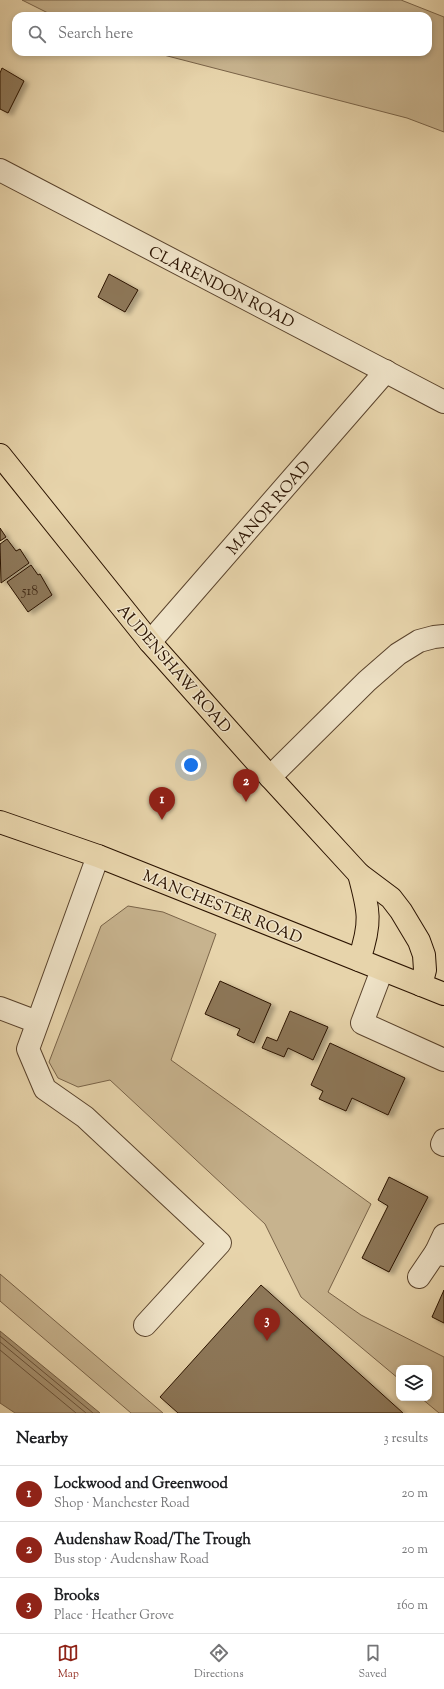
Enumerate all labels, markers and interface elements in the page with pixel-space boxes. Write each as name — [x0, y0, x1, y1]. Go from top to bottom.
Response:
search box — [12, 12, 432, 56]
icon: search — [26, 23, 48, 45]
text: Search here — [58, 24, 133, 45]
street label: CLARENDON ROAD — [144, 241, 298, 335]
street label: MANOR ROAD — [222, 456, 317, 561]
house number: 518 — [21, 582, 38, 602]
street label: AUDENSHAW ROAD — [111, 600, 236, 739]
your location — [181, 755, 201, 775]
pin: 2 — [233, 769, 259, 802]
pin: 1 — [149, 787, 175, 820]
street label: MANCHESTER ROAD — [139, 866, 305, 951]
pin: 3 — [254, 1308, 280, 1341]
map controls — [396, 1365, 432, 1401]
button: layers — [396, 1365, 432, 1401]
text: Nearby — [16, 1427, 68, 1451]
text: 3 results — [383, 1430, 428, 1448]
text: Lockwood and Greenwood — [54, 1474, 228, 1495]
text: 1 — [27, 1485, 31, 1503]
text: 20 m — [402, 1485, 428, 1503]
text: Shop · Manchester Road — [54, 1495, 190, 1513]
text: Audenshaw Road/The Trough — [54, 1530, 251, 1551]
text: 2 — [26, 1541, 32, 1559]
text: 20 m — [402, 1541, 428, 1559]
text: Bus stop · Audenshaw Road — [54, 1551, 209, 1569]
text: Brooks — [54, 1586, 99, 1607]
text: 3 — [26, 1597, 32, 1615]
text: 160 m — [397, 1597, 428, 1615]
text: Place · Heather Grove — [54, 1607, 174, 1625]
tab: Map — [57, 1642, 79, 1682]
tab: Directions — [194, 1642, 244, 1682]
tab: Saved — [358, 1642, 387, 1682]

